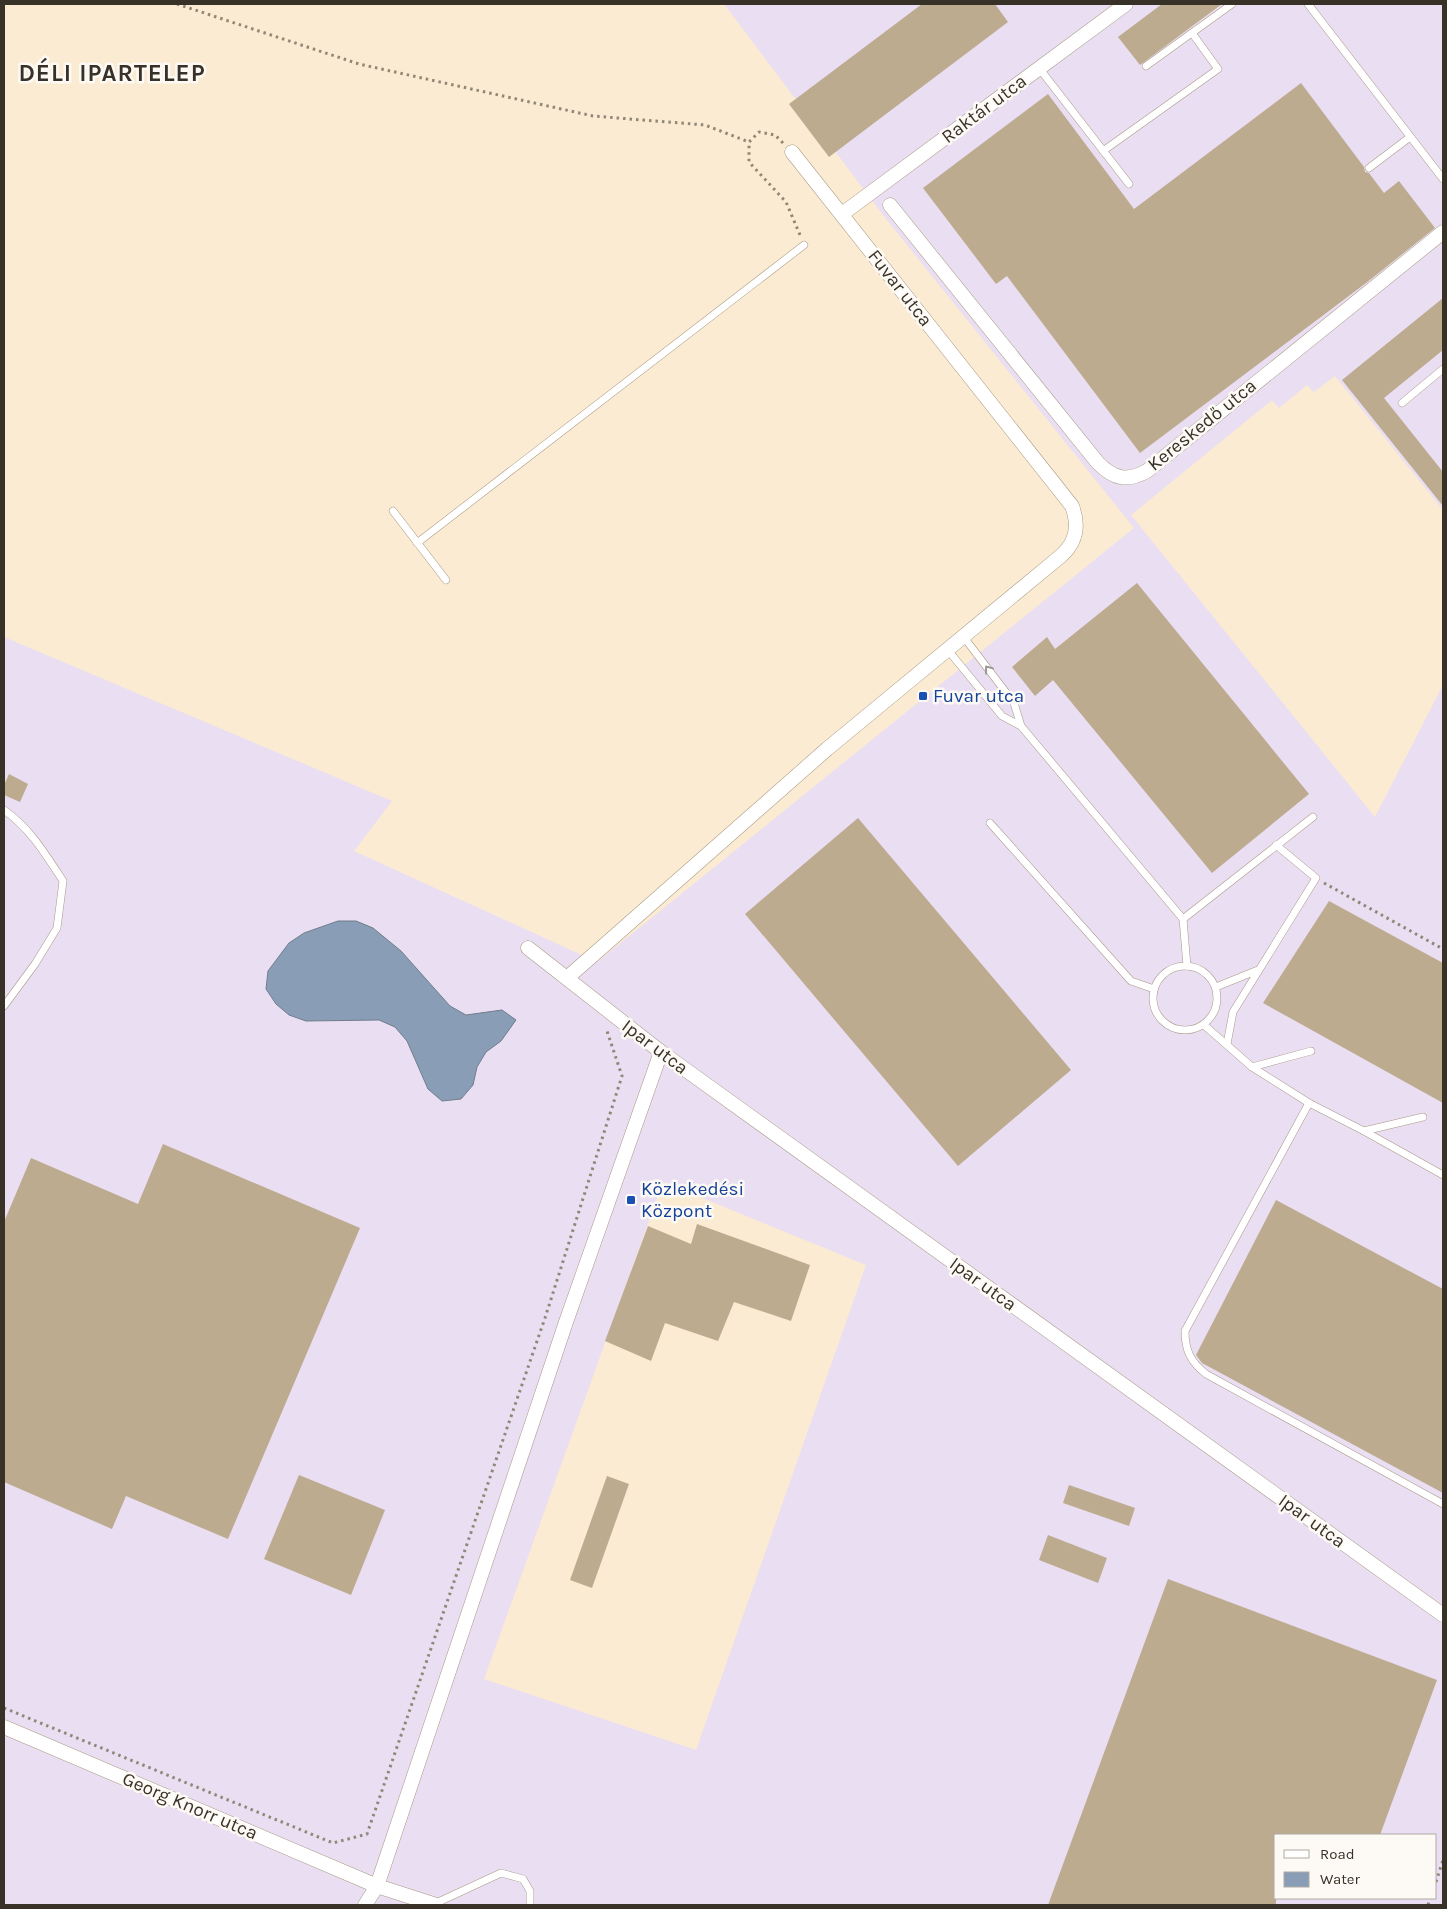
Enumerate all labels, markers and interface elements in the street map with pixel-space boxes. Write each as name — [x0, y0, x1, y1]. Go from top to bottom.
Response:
district label: DÉLI IPARTELEP — [18, 57, 206, 87]
street label: Raktár utca — [937, 70, 1031, 148]
street label: Fuvar utca — [863, 245, 937, 331]
street label: Kereskedő utca — [1143, 374, 1261, 476]
one-way arrow — [986, 666, 994, 675]
place label: Fuvar utca — [933, 685, 1024, 707]
marker: Fuvar utca — [917, 690, 929, 702]
street label: Ipar utca — [618, 1015, 692, 1079]
place label: Közlekedési Központ — [641, 1178, 744, 1222]
marker: Közlekedési Központ — [625, 1194, 637, 1206]
street label: Ipar utca — [945, 1252, 1021, 1316]
street label: Ipar utca — [1274, 1489, 1350, 1553]
street label: Georg Knorr utca — [119, 1768, 261, 1844]
legend — [1274, 1834, 1437, 1899]
text: Road — [1320, 1845, 1355, 1863]
text: Water — [1320, 1870, 1361, 1888]

